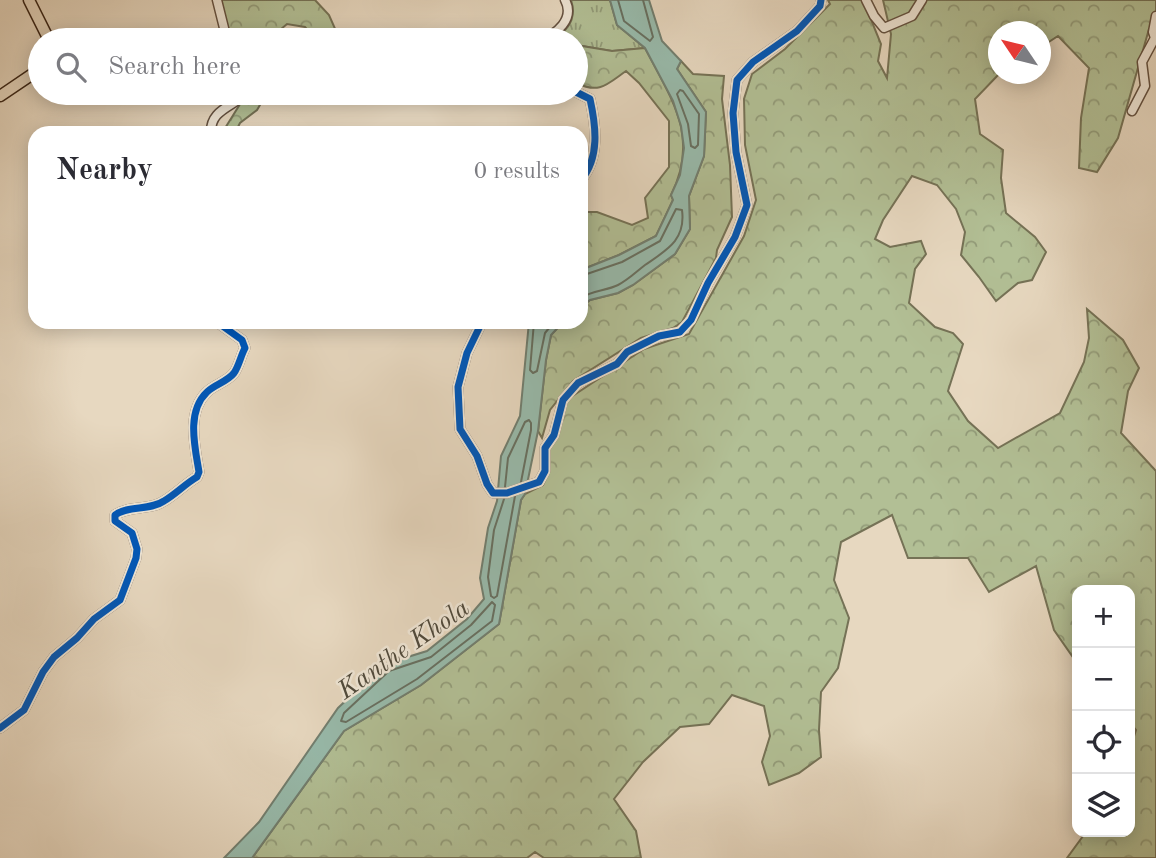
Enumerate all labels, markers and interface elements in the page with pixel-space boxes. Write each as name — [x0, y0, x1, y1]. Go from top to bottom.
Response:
north arrow — [988, 21, 1051, 84]
search box — [28, 28, 588, 105]
icon: search — [52, 48, 90, 86]
text: Search here — [108, 54, 241, 80]
text: Nearby — [56, 156, 153, 186]
text: 0 results — [474, 160, 560, 183]
map controls — [1072, 585, 1135, 837]
button: + — [1072, 585, 1135, 648]
water label: Kanthe Khola — [332, 595, 475, 706]
button: − — [1072, 648, 1135, 711]
button: locate — [1072, 711, 1135, 774]
button: layers — [1072, 774, 1135, 837]

